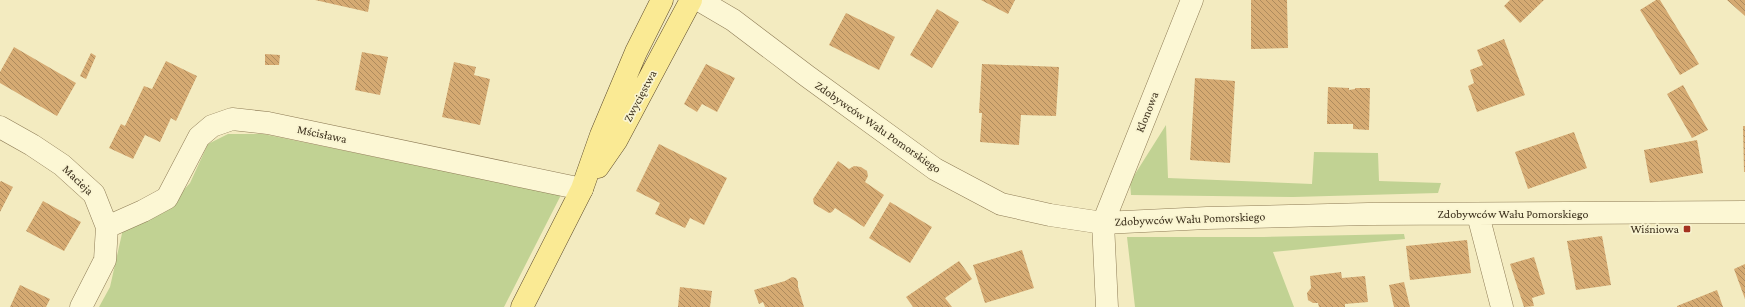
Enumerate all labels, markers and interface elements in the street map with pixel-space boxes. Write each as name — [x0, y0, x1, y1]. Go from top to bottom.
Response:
street label: Zwycięstwa — [621, 67, 660, 124]
street label: Zdobywców Wału Pomorskiego — [812, 78, 944, 176]
street label: Klonowa — [1133, 89, 1162, 134]
street label: Mścisława — [296, 122, 349, 146]
street label: Macieja — [60, 162, 97, 198]
street label: Zdobywców Wału Pomorskiego — [1438, 207, 1588, 221]
street label: Zdobywców Wału Pomorskiego — [1114, 209, 1266, 229]
place label: Wiśniowa — [1631, 222, 1679, 236]
marker: Wiśniowa — [1682, 224, 1692, 234]

